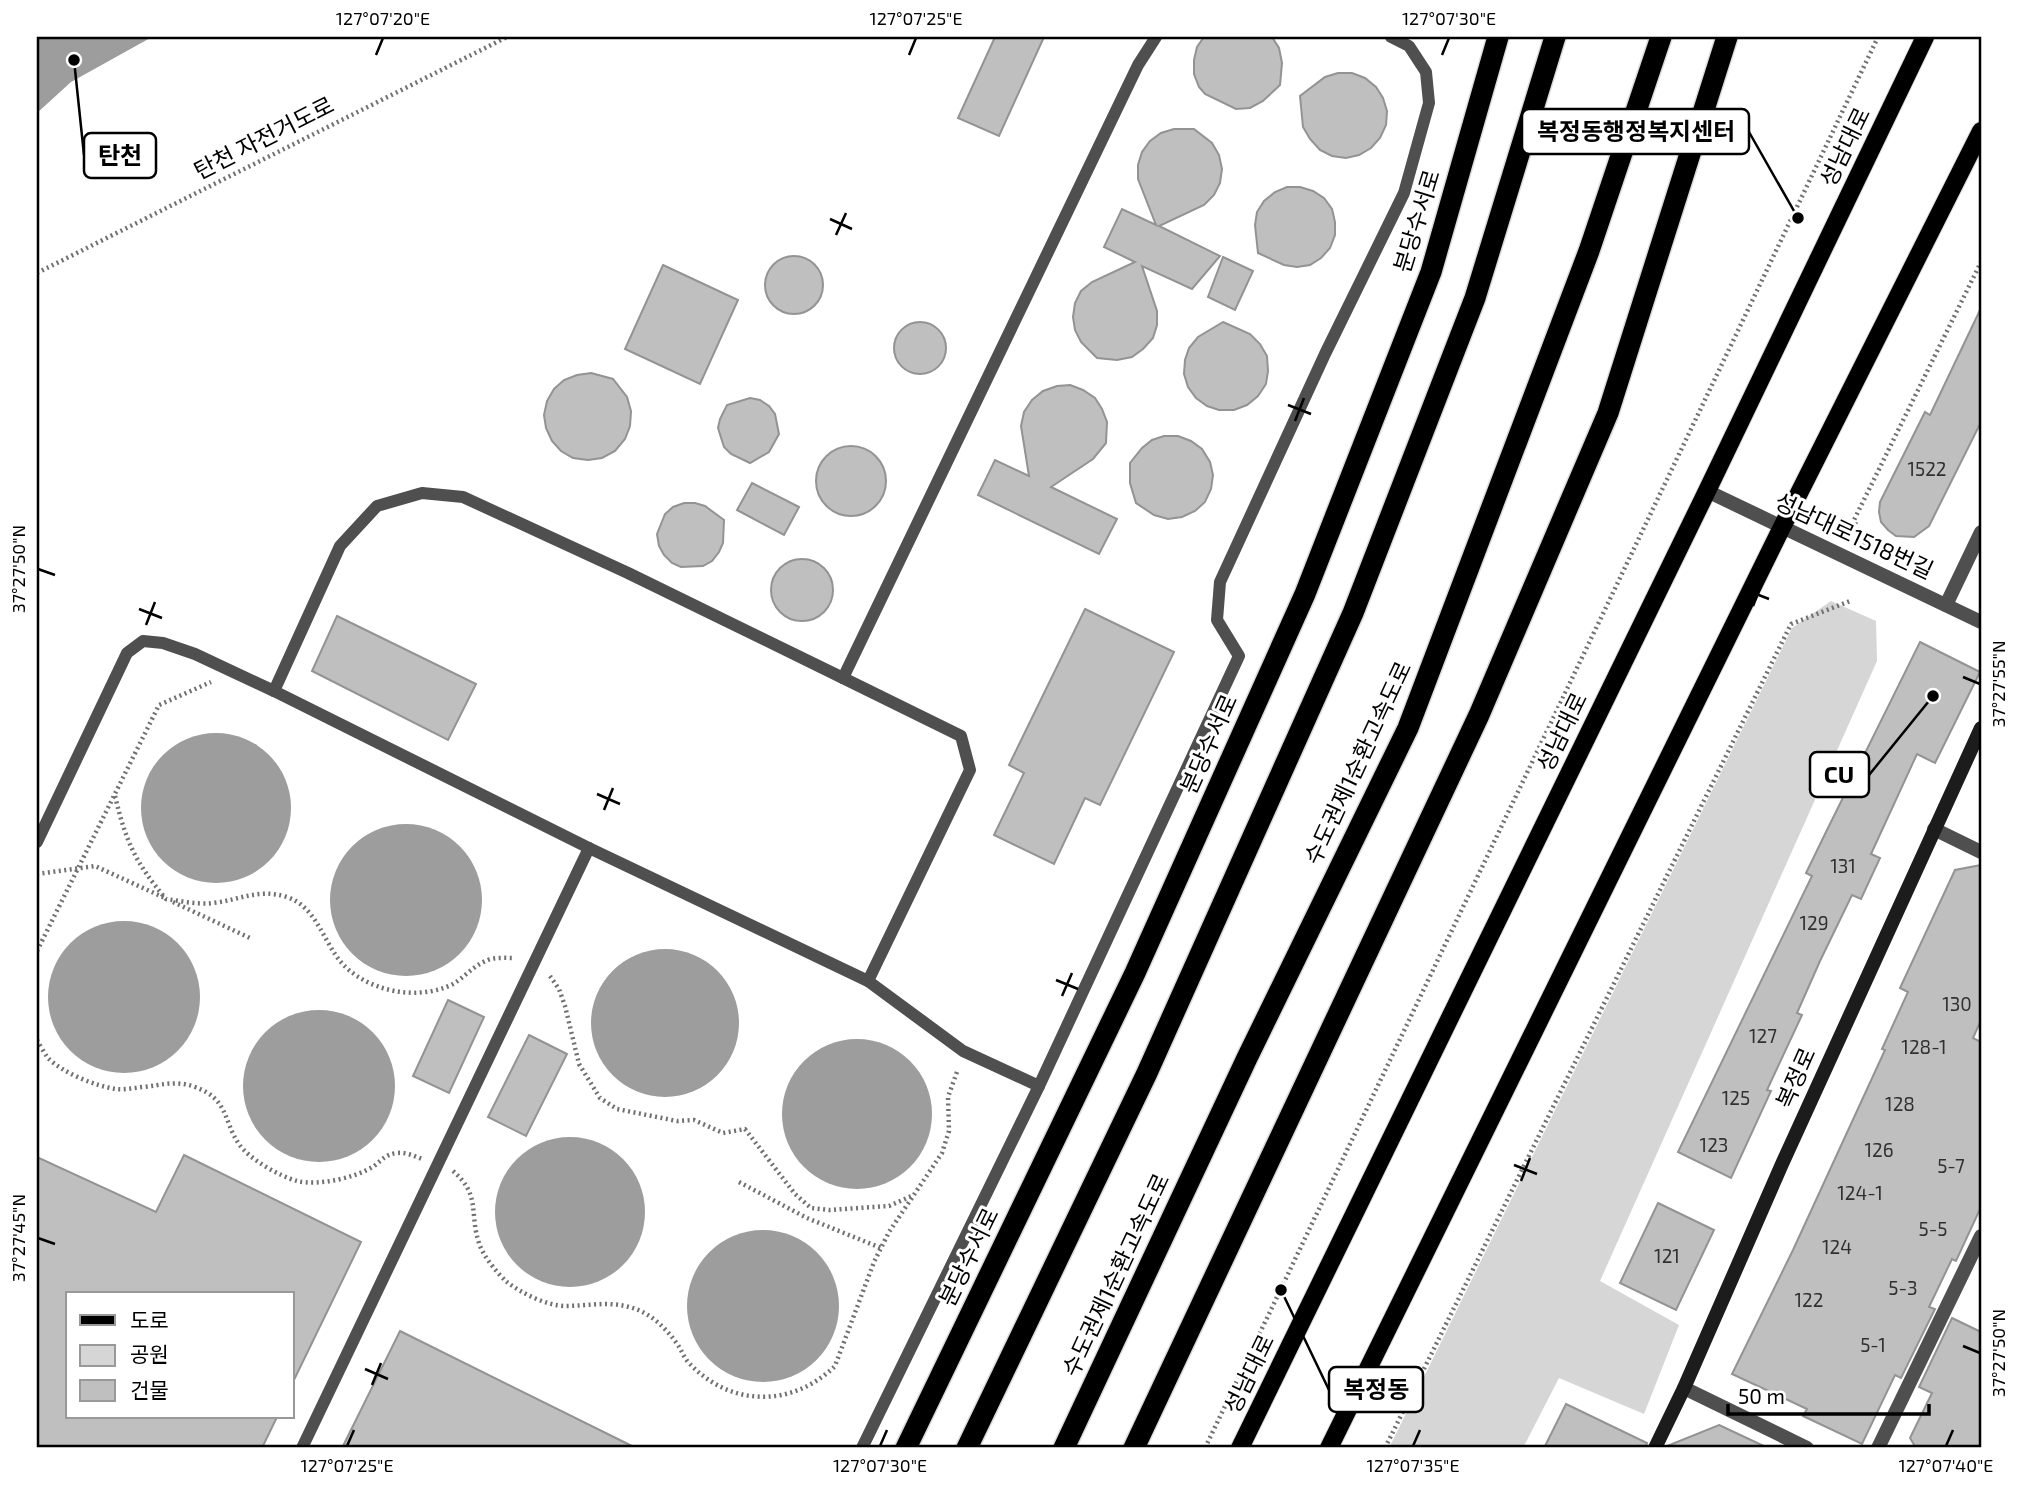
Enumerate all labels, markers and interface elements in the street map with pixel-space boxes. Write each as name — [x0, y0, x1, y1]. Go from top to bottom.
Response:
text: 127°07'20"E — [336, 7, 430, 29]
text: 127°07'25"E — [869, 7, 963, 29]
text: 127°07'30"E — [1402, 7, 1496, 29]
street label: 탄천 자전거도로 — [189, 90, 338, 184]
street label: 성남대로 — [1813, 102, 1875, 191]
callout: 복정동행정복지센터 — [1522, 109, 1749, 154]
text: 복정동행정복지센터 — [1537, 116, 1735, 145]
callout: 탄천 — [84, 133, 156, 178]
text: 탄천 — [98, 140, 142, 169]
street label: 분당수서로 — [1387, 166, 1445, 275]
house number: 1522 — [1907, 457, 1947, 480]
street label: 성남대로1518번길 — [1771, 486, 1938, 584]
text: 37°27'50"N — [7, 525, 29, 613]
text: 37°27'55"N — [1987, 640, 2009, 728]
street label: 수도권제1순환고속도로 — [1298, 657, 1416, 869]
street label: 성남대로 — [1530, 687, 1592, 776]
street label: 분당수서로 — [1174, 690, 1242, 798]
callout: CU — [1810, 752, 1869, 797]
text: CU — [1824, 759, 1854, 788]
house number: 131 — [1830, 854, 1856, 877]
house number: 129 — [1799, 911, 1829, 934]
house number: 130 — [1942, 992, 1972, 1015]
house number: 127 — [1749, 1024, 1777, 1047]
house number: 128-1 — [1901, 1035, 1947, 1058]
street label: 복정로 — [1769, 1043, 1821, 1112]
house number: 125 — [1722, 1086, 1750, 1109]
house number: 128 — [1885, 1092, 1915, 1115]
house number: 123 — [1700, 1133, 1728, 1156]
house number: 126 — [1864, 1138, 1894, 1161]
house number: 5-7 — [1937, 1154, 1965, 1177]
street label: 수도권제1순환고속도로 — [1056, 1169, 1174, 1381]
house number: 124-1 — [1837, 1181, 1883, 1204]
text: 37°27'45"N — [7, 1194, 29, 1282]
street label: 분당수서로 — [932, 1203, 1004, 1310]
house number: 5-5 — [1919, 1217, 1947, 1240]
house number: 124 — [1822, 1235, 1852, 1258]
house number: 121 — [1654, 1244, 1680, 1267]
house number: 5-3 — [1888, 1276, 1918, 1299]
house number: 122 — [1795, 1288, 1823, 1311]
legend — [66, 1292, 294, 1418]
text: 도로 — [130, 1307, 169, 1332]
text: 37°27'50"N — [1987, 1309, 2009, 1397]
street label: 성남대로 — [1217, 1329, 1279, 1418]
house number: 5-1 — [1860, 1333, 1886, 1356]
text: 공원 — [130, 1341, 169, 1366]
callout: 복정동 — [1329, 1367, 1423, 1412]
scale bar — [1728, 1373, 1929, 1417]
text: 복정동 — [1343, 1374, 1409, 1403]
text: 건물 — [130, 1377, 169, 1402]
text: 50 m — [1738, 1383, 1785, 1408]
text: 127°07'25"E — [300, 1454, 394, 1476]
text: 127°07'30"E — [833, 1454, 927, 1476]
text: 127°07'35"E — [1367, 1454, 1459, 1476]
text: 127°07'40"E — [1899, 1454, 1993, 1476]

